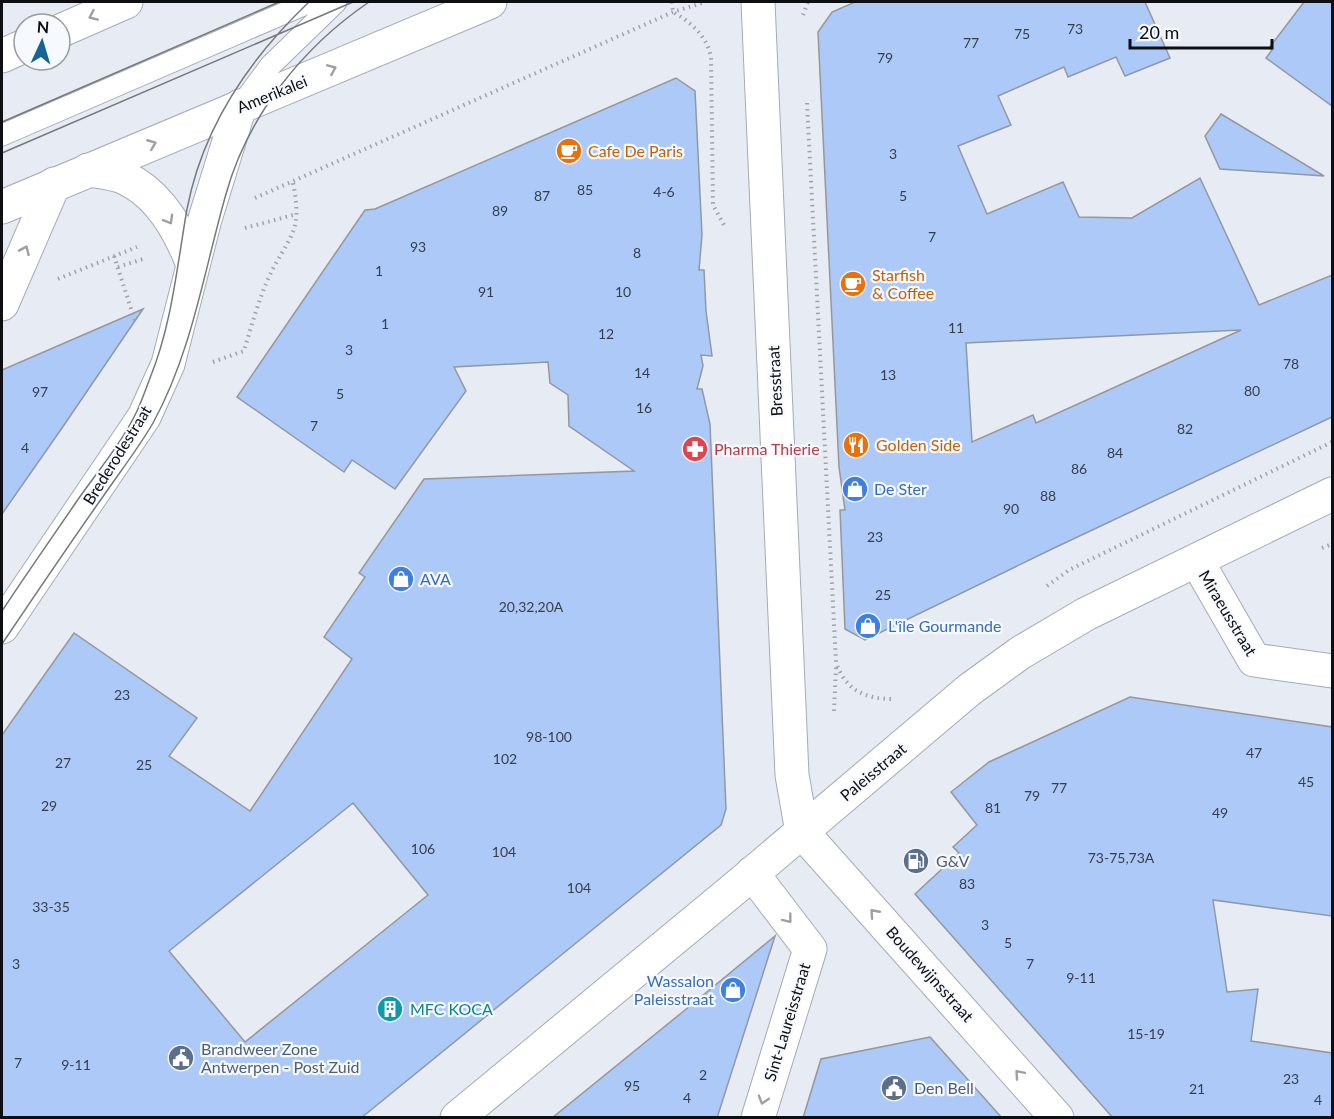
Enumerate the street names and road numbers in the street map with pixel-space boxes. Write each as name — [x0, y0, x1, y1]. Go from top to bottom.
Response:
street label: Amerikalei — [234, 71, 310, 116]
street label: Bresstraat — [763, 345, 786, 417]
street label: Brederodestraat — [78, 401, 155, 508]
street label: Miraeusstraat — [1195, 567, 1262, 659]
street label: Paleisstraat — [836, 738, 910, 805]
street label: Boudewijnsstraat — [883, 922, 978, 1025]
street label: Sint-Laureisstraat — [760, 960, 814, 1083]

